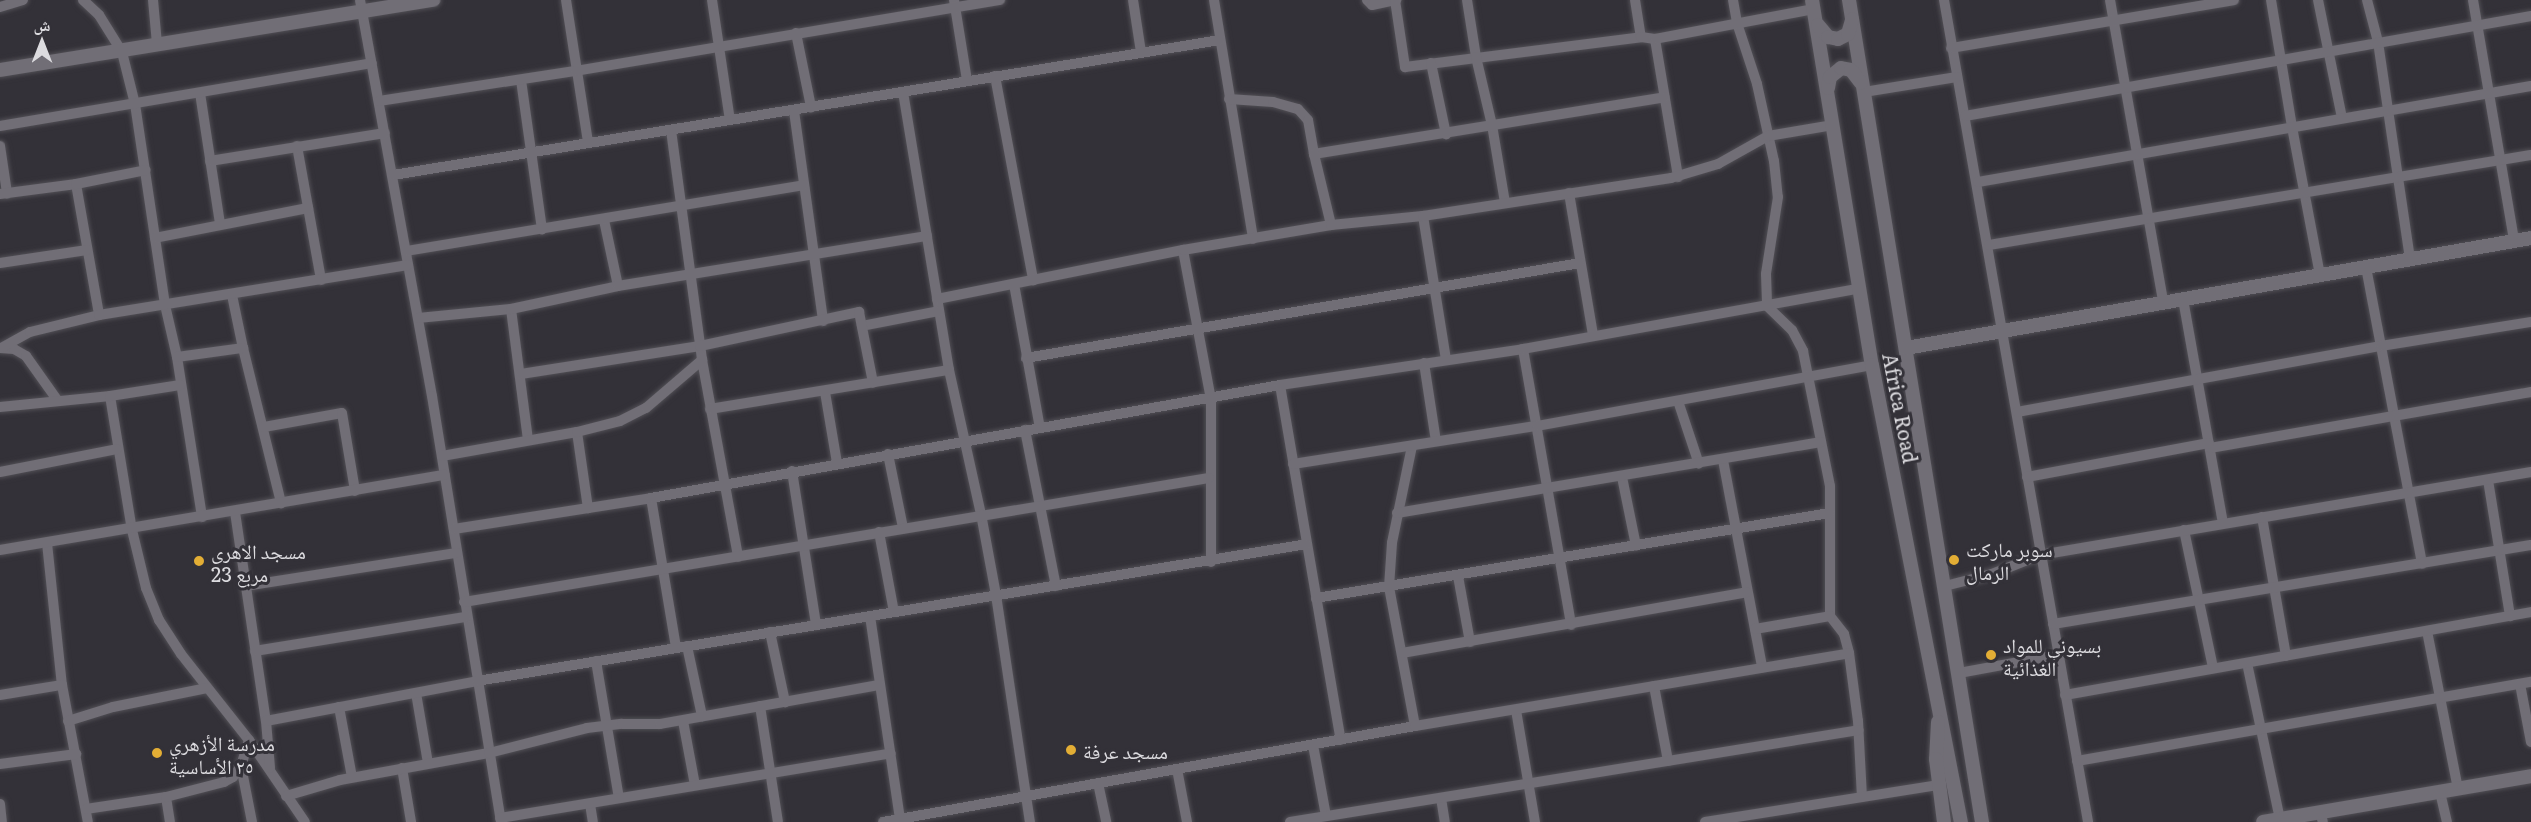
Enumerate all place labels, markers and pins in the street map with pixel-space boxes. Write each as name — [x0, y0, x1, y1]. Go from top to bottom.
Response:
place label: سوبر ماركت الرمال — [1966, 536, 2053, 583]
place label: مسجد الاهري مربع 23 — [211, 538, 306, 585]
marker: سوبر ماركت الرمال — [1947, 553, 1961, 567]
marker: مسجد الاهري مربع 23 — [192, 554, 206, 568]
place label: بسيوني للمواد الغذائية — [2003, 632, 2101, 679]
marker: بسيوني للمواد الغذائية — [1984, 648, 1998, 662]
place label: مدرسة الأزهري ٢٥ الأساسية — [169, 730, 275, 777]
place label: مسجد عرفة — [1083, 738, 1168, 762]
marker: مسجد عرفة — [1064, 743, 1078, 757]
marker: مدرسة الأزهري ٢٥ الأساسية — [150, 746, 164, 760]

